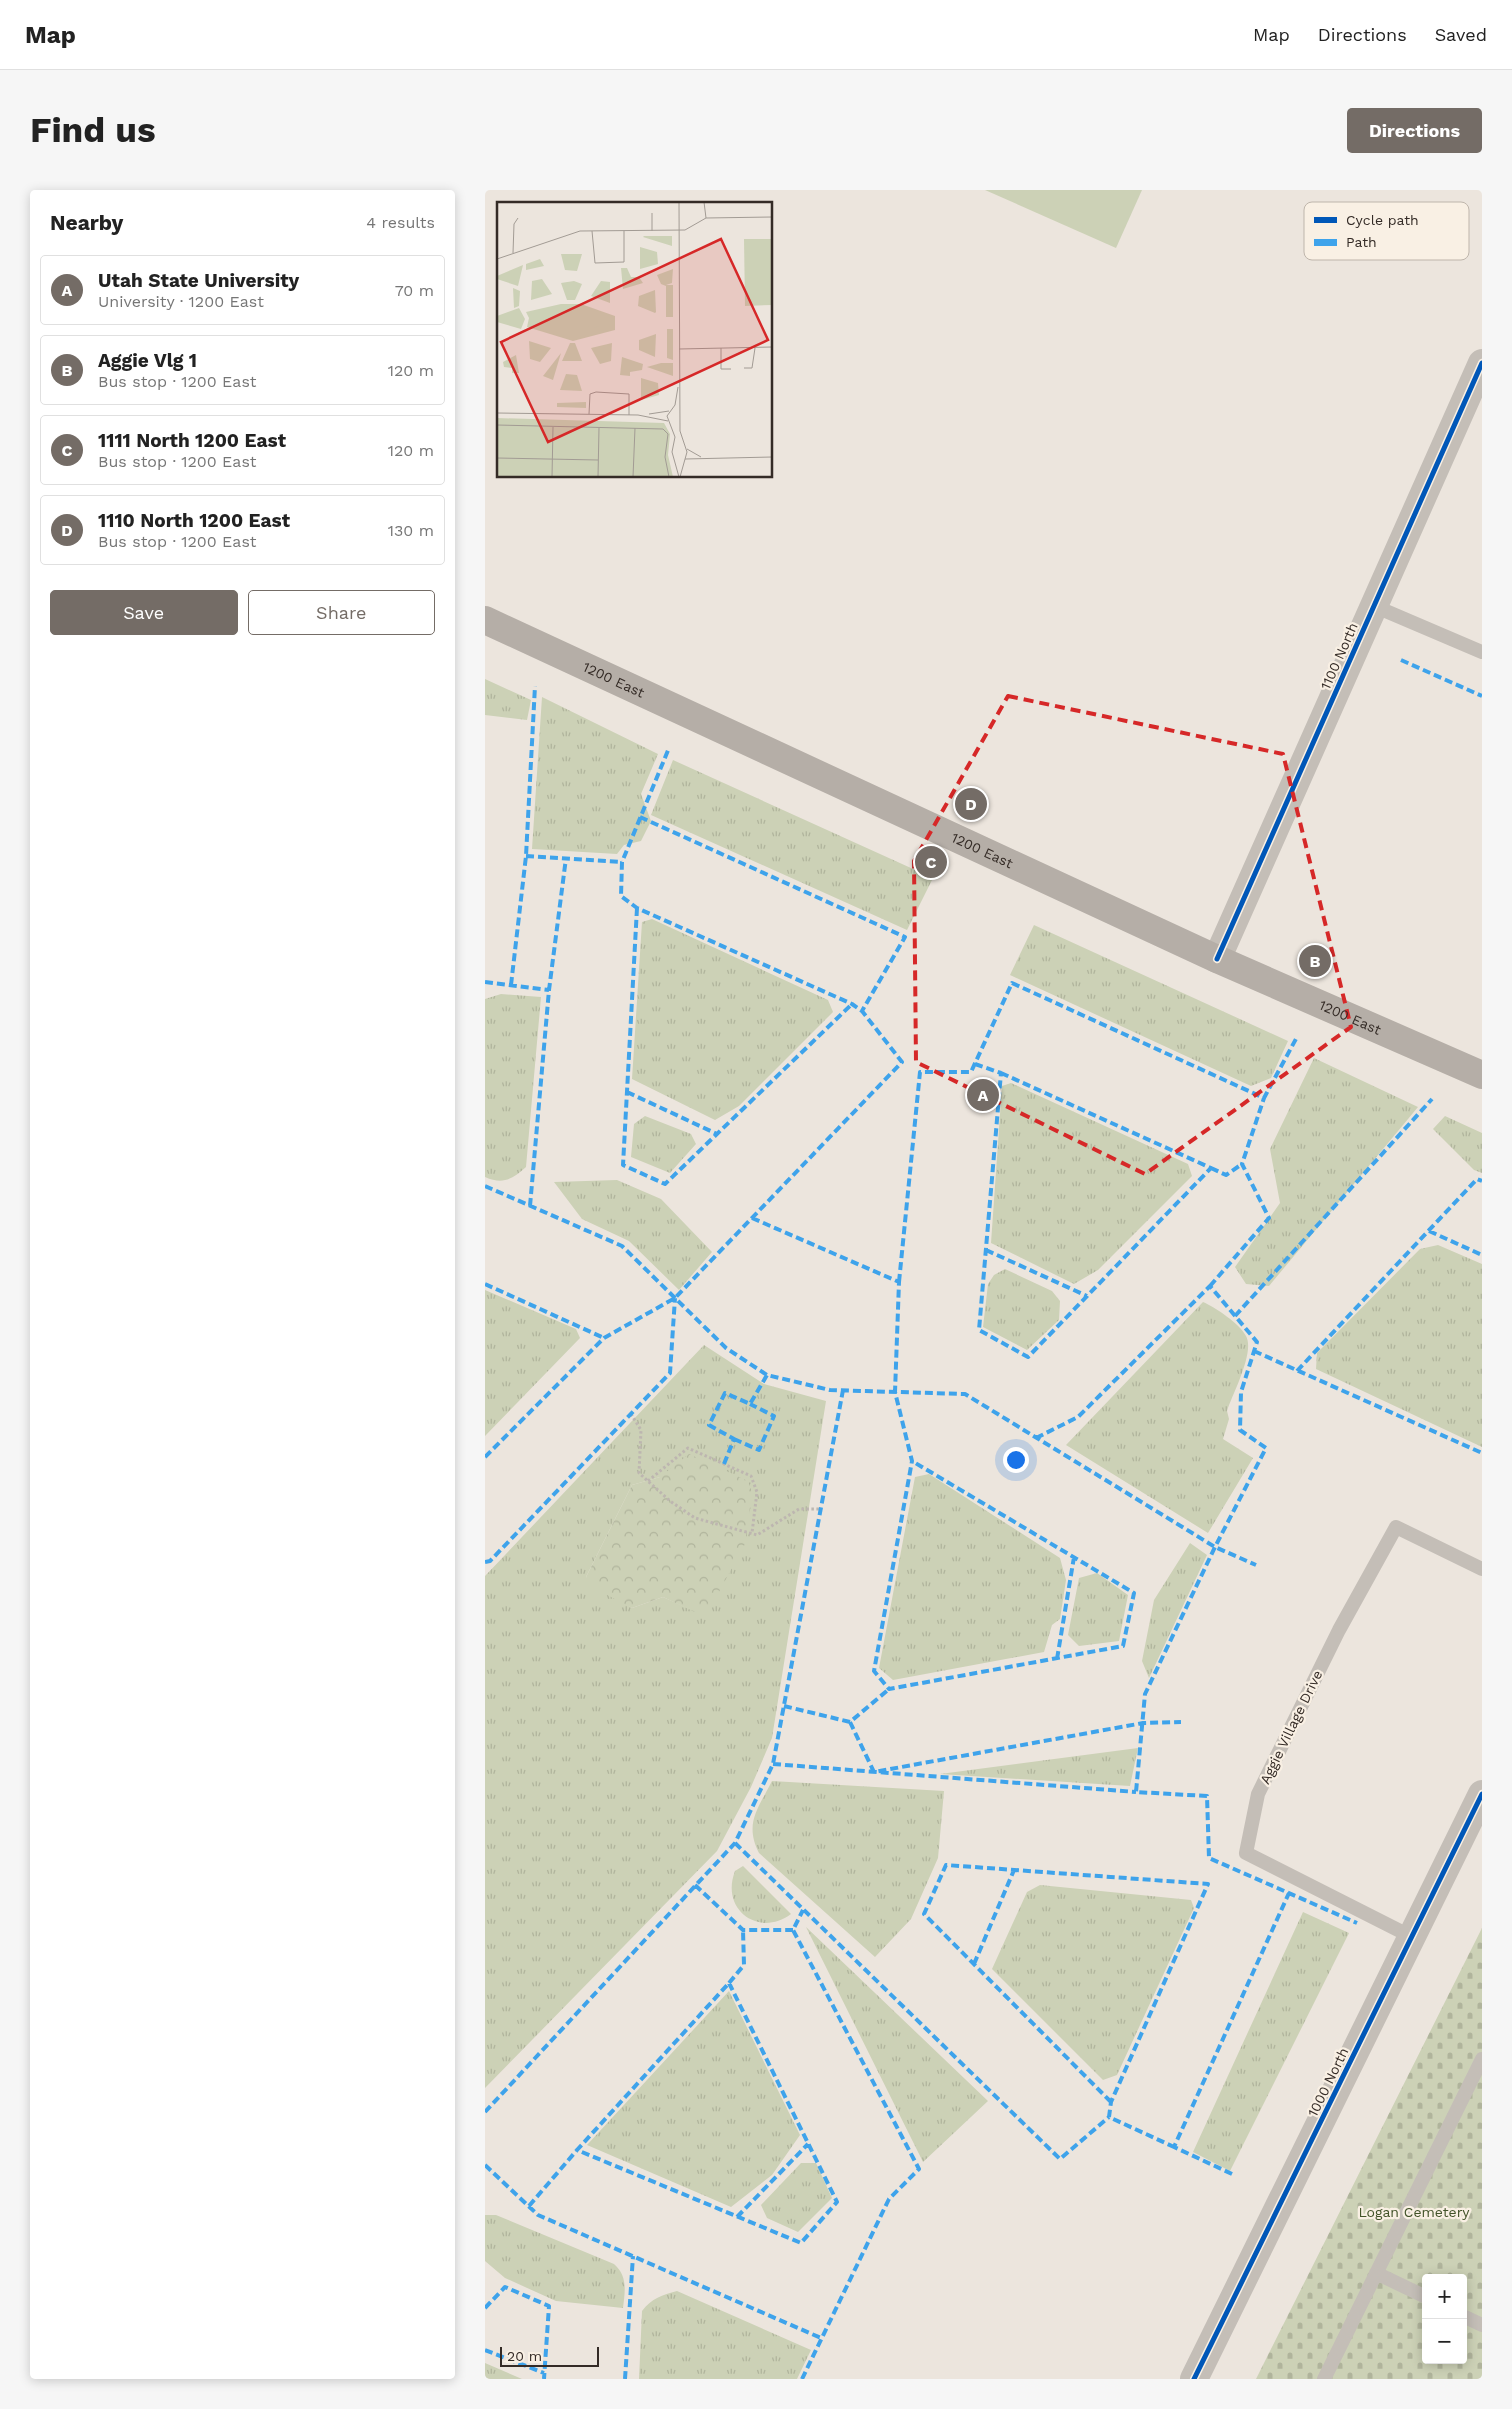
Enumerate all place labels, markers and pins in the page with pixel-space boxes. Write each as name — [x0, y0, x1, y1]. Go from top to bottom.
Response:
pin: D — [955, 785, 987, 823]
pin: C — [915, 843, 947, 881]
pin: B — [1299, 942, 1331, 980]
pin: A — [967, 1076, 999, 1114]

